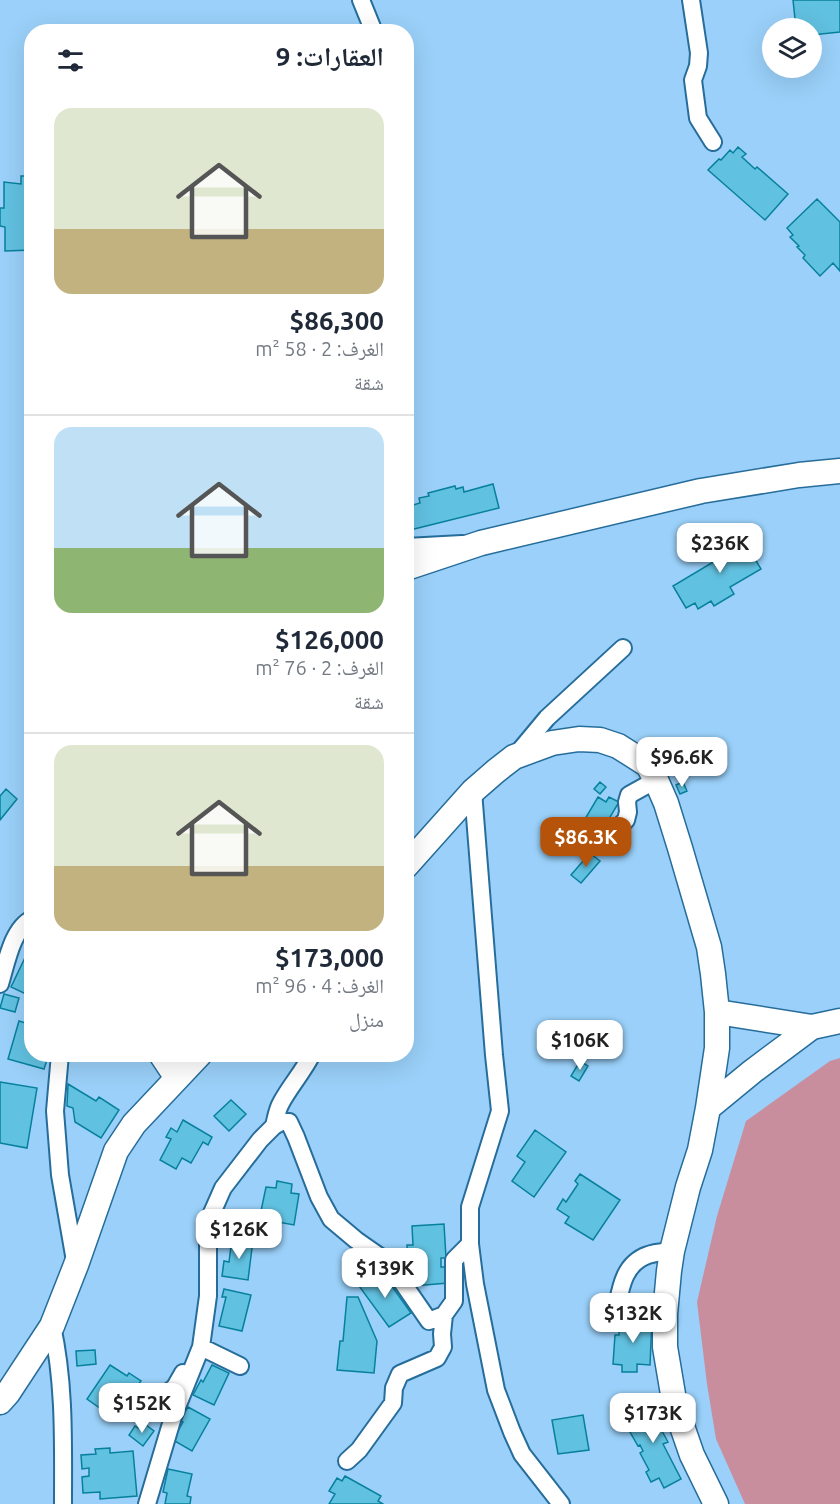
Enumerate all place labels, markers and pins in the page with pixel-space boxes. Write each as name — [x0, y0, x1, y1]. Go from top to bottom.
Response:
pin: $236K — [678, 523, 762, 574]
pin: $96.6K — [633, 737, 731, 788]
pin: $86.3K — [537, 817, 635, 868]
pin: $106K — [538, 1020, 622, 1071]
pin: $126K — [197, 1209, 281, 1260]
pin: $139K — [343, 1248, 427, 1299]
pin: $132K — [591, 1293, 675, 1344]
pin: $152K — [100, 1383, 184, 1434]
pin: $173K — [611, 1393, 695, 1444]

